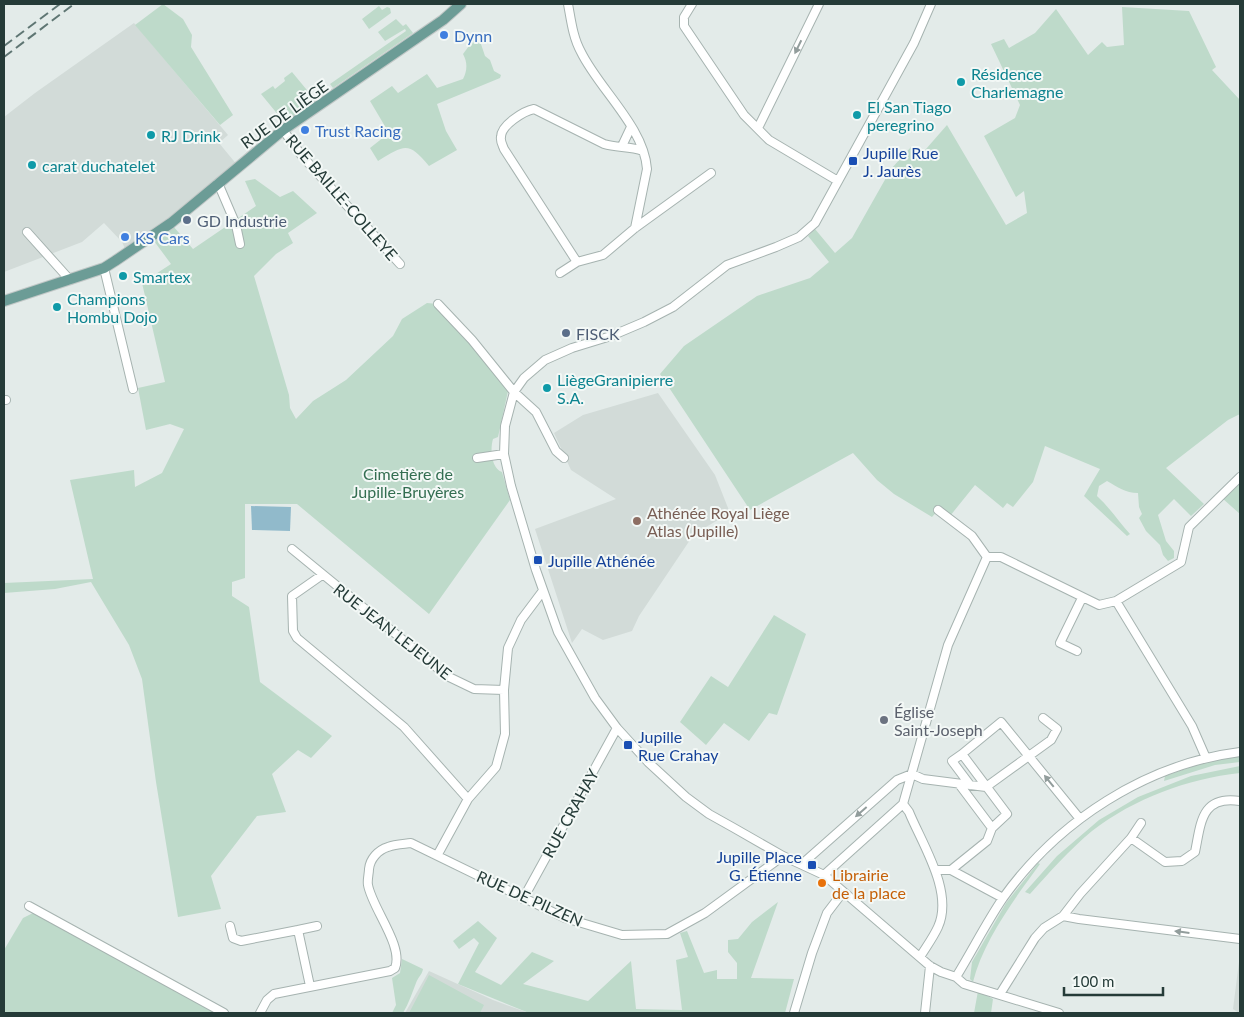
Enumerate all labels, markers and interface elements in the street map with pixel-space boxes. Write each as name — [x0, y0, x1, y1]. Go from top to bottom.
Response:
place label: Dynn — [454, 26, 492, 45]
marker: Dynn — [438, 29, 450, 41]
one-way arrow — [794, 40, 802, 55]
place label: Résidence Charlemagne — [971, 64, 1063, 101]
street label: RUE DE LIÈGE — [237, 76, 331, 152]
marker: Résidence Charlemagne — [955, 76, 967, 88]
place label: El San Tiago peregrino — [867, 97, 952, 134]
marker: El San Tiago peregrino — [851, 109, 863, 121]
place label: Trust Racing — [315, 121, 401, 140]
marker: Trust Racing — [299, 124, 311, 136]
place label: RJ Drink — [161, 126, 221, 145]
marker: RJ Drink — [145, 129, 157, 141]
street label: RUE BAILLE-COLLEYE — [282, 130, 402, 264]
place label: Jupille Rue J. Jaurès — [863, 143, 938, 180]
marker: Jupille Rue J. Jaurès — [847, 155, 859, 167]
place label: carat duchatelet — [42, 156, 156, 175]
marker: carat duchatelet — [26, 159, 38, 171]
place label: GD Industrie — [197, 211, 287, 230]
marker: GD Industrie — [181, 214, 193, 226]
place label: KS Cars — [135, 228, 190, 247]
marker: KS Cars — [119, 231, 131, 243]
place label: Smartex — [133, 267, 190, 286]
marker: Smartex — [117, 270, 129, 282]
place label: Champions Hombu Dojo — [67, 289, 157, 326]
marker: Champions Hombu Dojo — [51, 301, 63, 313]
place label: FISCK — [576, 324, 620, 343]
marker: FISCK — [560, 327, 572, 339]
place label: LiègeGranipierre S.A. — [557, 370, 673, 407]
marker: LiègeGranipierre S.A. — [541, 382, 553, 394]
park label: Cimetière de Jupille-Bruyères — [352, 464, 464, 501]
place label: Athénée Royal Liège Atlas (Jupille) — [647, 503, 790, 540]
marker: Athénée Royal Liège Atlas (Jupille) — [631, 515, 643, 527]
place label: Jupille Athénée — [548, 551, 655, 570]
marker: Jupille Athénée — [532, 554, 544, 566]
street label: RUE JEAN LEJEUNE — [330, 579, 456, 683]
place label: Église Saint-Joseph — [894, 702, 983, 739]
marker: Église Saint-Joseph — [878, 714, 890, 726]
place label: Jupille Rue Crahay — [638, 727, 719, 764]
marker: Jupille Rue Crahay — [622, 739, 634, 751]
street label: RUE CRAHAY — [538, 765, 602, 861]
one-way arrow — [1043, 775, 1054, 788]
one-way arrow — [854, 807, 867, 818]
place label: Jupille Place G. Étienne — [716, 847, 802, 884]
marker: Jupille Place G. Étienne — [806, 859, 818, 871]
place label: Librairie de la place — [832, 865, 906, 902]
street label: RUE DE PILZEN — [474, 866, 586, 930]
marker: Librairie de la place — [816, 877, 828, 889]
one-way arrow — [1174, 928, 1190, 936]
scale bar — [1064, 964, 1163, 996]
text: 100 m — [1072, 972, 1114, 990]

